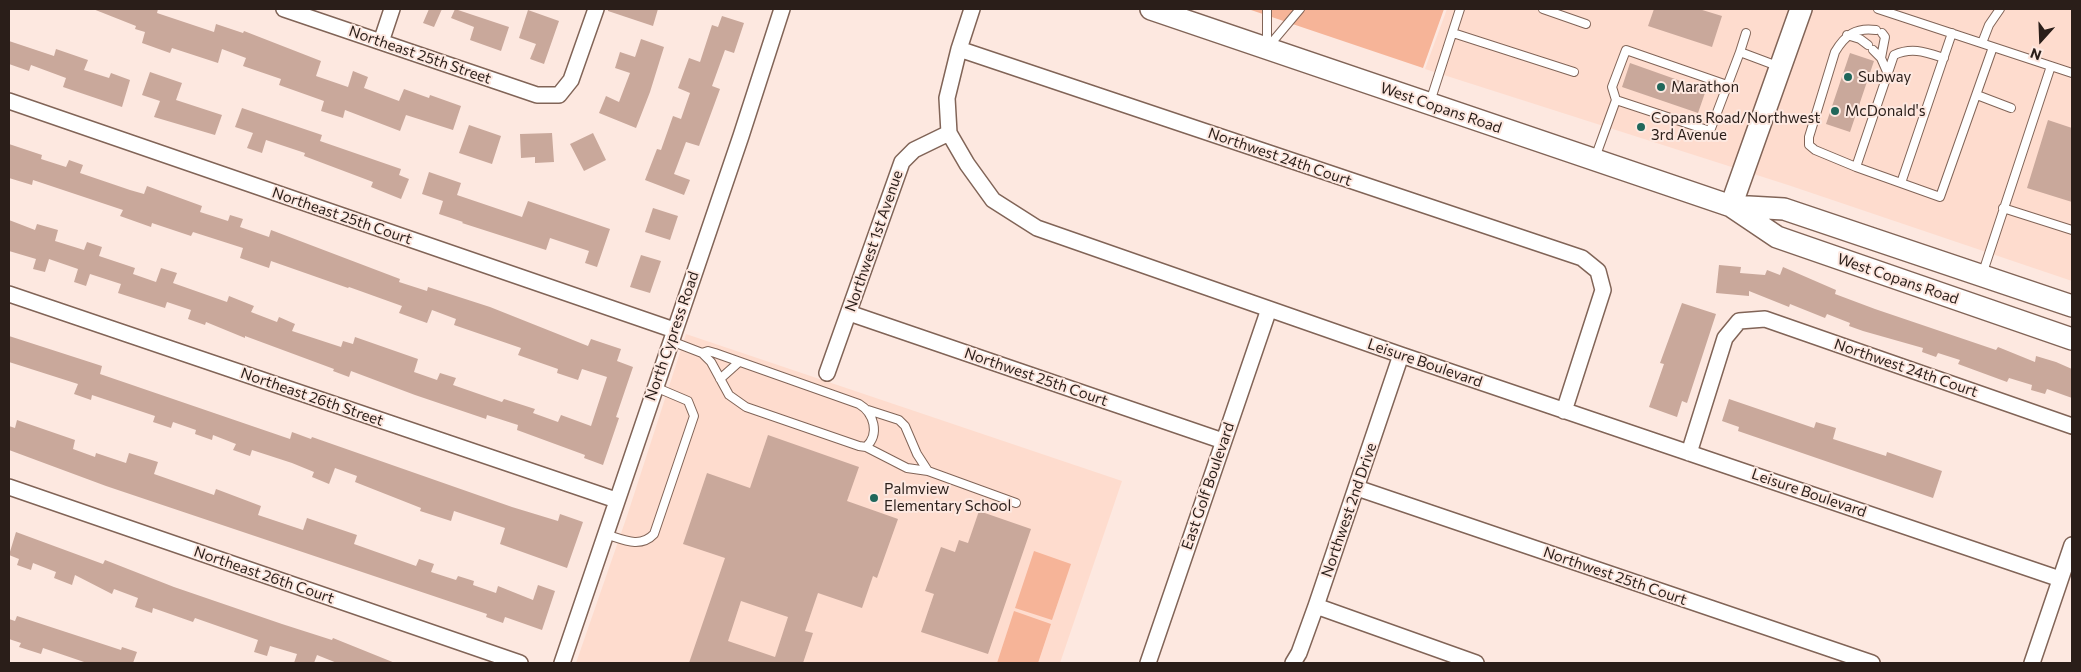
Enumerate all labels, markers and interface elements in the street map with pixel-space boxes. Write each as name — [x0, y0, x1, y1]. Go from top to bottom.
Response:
north arrow — [2016, 15, 2066, 65]
street label: Northeast 25th Street — [346, 22, 494, 88]
text: N — [2028, 45, 2044, 64]
place label: Subway — [1858, 68, 1911, 86]
marker: Subway — [1842, 71, 1854, 83]
place label: Marathon — [1671, 78, 1739, 96]
street label: West Copans Road — [1378, 79, 1504, 137]
marker: Marathon — [1655, 81, 1667, 93]
place label: McDonald's — [1845, 102, 1926, 120]
marker: McDonald's — [1829, 105, 1841, 117]
place label: Copans Road/Northwest 3rd Avenue — [1651, 109, 1820, 144]
marker: Copans Road/Northwest 3rd Avenue — [1635, 121, 1647, 133]
street label: Northwest 24th Court — [1206, 124, 1354, 190]
street label: Northwest 1st Avenue — [841, 168, 907, 314]
street label: Northeast 25th Court — [270, 184, 414, 248]
street label: West Copans Road — [1835, 250, 1961, 308]
street label: North Cypress Road — [641, 269, 703, 403]
street label: Leisure Boulevard — [1365, 335, 1485, 391]
street label: Northwest 24th Court — [1832, 335, 1980, 401]
street label: Northwest 25th Court — [962, 344, 1110, 410]
street label: Northeast 26th Street — [238, 364, 386, 430]
street label: East Golf Boulevard — [1178, 420, 1238, 552]
street label: Northwest 2nd Drive — [1318, 440, 1380, 580]
street label: Leisure Boulevard — [1749, 465, 1869, 521]
place label: Palmview Elementary School — [884, 480, 1011, 515]
marker: Palmview Elementary School — [868, 492, 880, 504]
street label: Northeast 26th Court — [191, 543, 337, 607]
street label: Northwest 25th Court — [1541, 543, 1689, 609]

